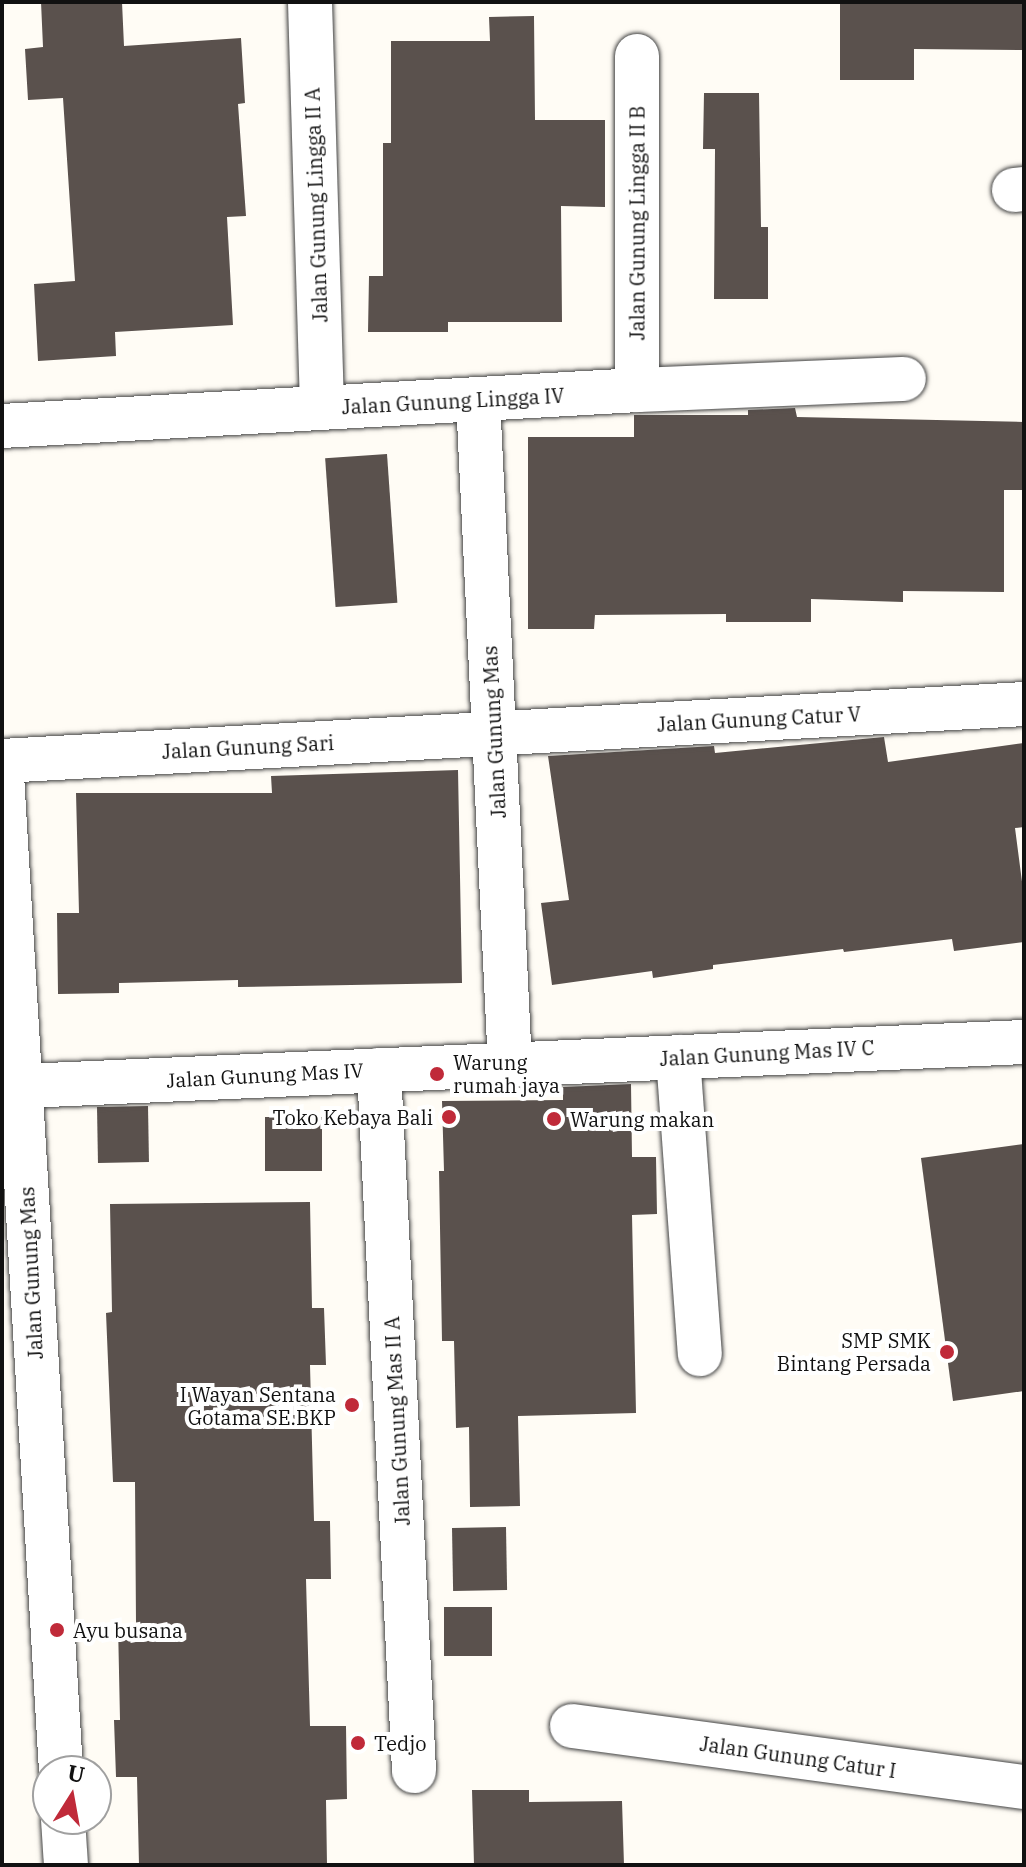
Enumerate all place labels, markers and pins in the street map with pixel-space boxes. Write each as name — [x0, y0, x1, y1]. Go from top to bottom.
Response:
place label: Warung rumah jaya — [453, 1050, 560, 1097]
marker: Warung rumah jaya — [428, 1065, 446, 1083]
place label: Toko Kebaya Bali — [272, 1105, 433, 1129]
place label: Warung makan — [570, 1107, 714, 1131]
marker: Toko Kebaya Bali — [440, 1108, 458, 1126]
marker: Warung makan — [545, 1110, 563, 1128]
place label: SMP SMK Bintang Persada — [777, 1328, 931, 1375]
marker: SMP SMK Bintang Persada — [938, 1343, 956, 1361]
place label: I Wayan Sentana Gotama SE.BKP — [180, 1382, 336, 1429]
marker: I Wayan Sentana Gotama SE.BKP — [343, 1396, 361, 1414]
place label: Ayu busana — [73, 1618, 183, 1642]
marker: Ayu busana — [48, 1621, 66, 1639]
place label: Tedjo — [374, 1731, 427, 1755]
marker: Tedjo — [349, 1734, 367, 1752]

